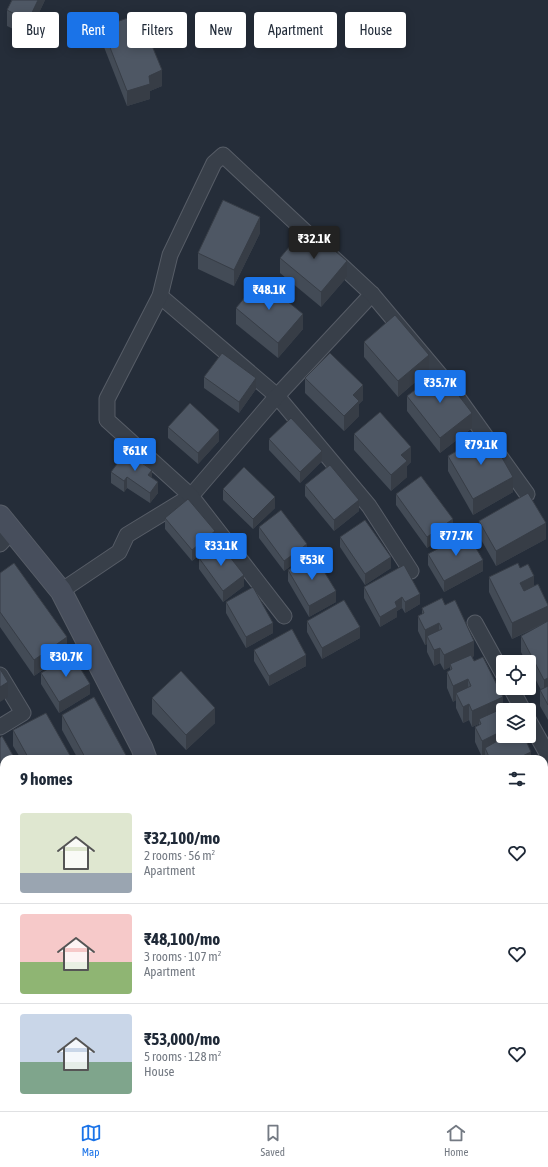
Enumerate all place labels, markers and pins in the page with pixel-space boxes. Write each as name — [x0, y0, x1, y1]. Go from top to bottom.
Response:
pin: ₹32.1K — [281, 226, 347, 260]
pin: ₹48.1K — [236, 277, 302, 311]
pin: ₹35.7K — [407, 370, 473, 404]
pin: ₹79.1K — [448, 432, 514, 466]
pin: ₹61K — [111, 438, 159, 472]
pin: ₹77.7K — [423, 523, 489, 557]
pin: ₹33.1K — [188, 533, 254, 567]
pin: ₹53K — [288, 547, 336, 581]
pin: ₹30.7K — [33, 644, 99, 678]

